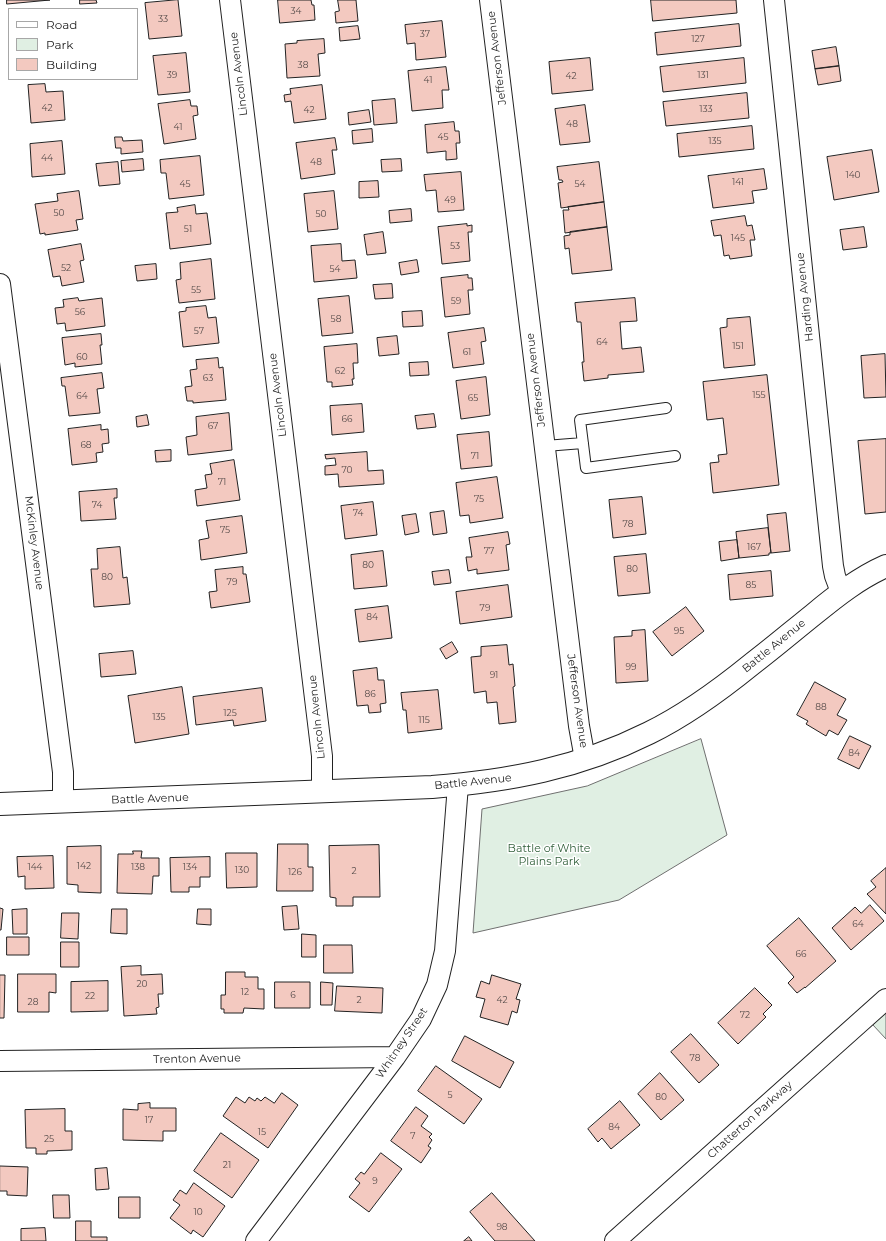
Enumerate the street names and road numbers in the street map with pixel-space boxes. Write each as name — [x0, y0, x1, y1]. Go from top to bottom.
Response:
street label: Jefferson Avenue — [485, 10, 509, 106]
street label: Lincoln Avenue — [227, 31, 251, 117]
street label: Harding Avenue — [794, 252, 816, 342]
street label: Jefferson Avenue — [524, 332, 548, 428]
street label: Lincoln Avenue — [266, 352, 290, 438]
street label: McKinley Avenue — [22, 495, 46, 591]
street label: Battle Avenue — [740, 616, 808, 676]
street label: Jefferson Avenue — [564, 653, 590, 749]
street label: Lincoln Avenue — [306, 674, 328, 760]
street label: Battle Avenue — [434, 771, 512, 793]
street label: Battle Avenue — [111, 791, 189, 807]
street label: Whitney Street — [373, 1005, 431, 1081]
street label: Trenton Avenue — [153, 1052, 241, 1066]
street label: Chatterton Parkway — [705, 1078, 795, 1162]

